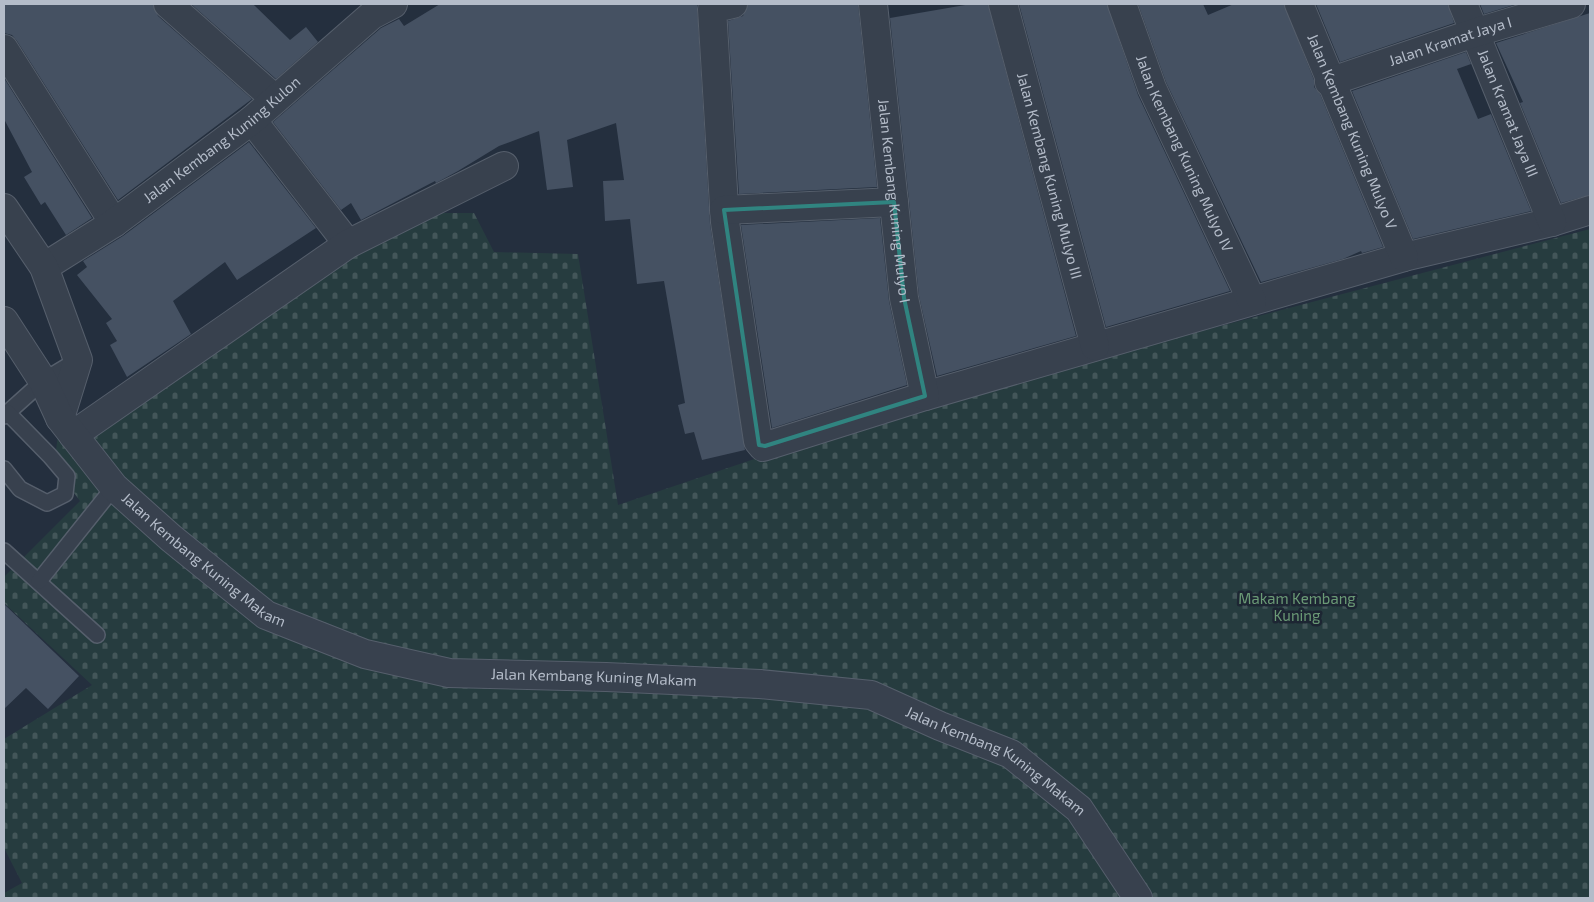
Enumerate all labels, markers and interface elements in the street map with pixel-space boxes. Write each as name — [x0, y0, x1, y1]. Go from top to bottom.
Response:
street label: Jalan Kramat Jaya I — [1386, 12, 1514, 69]
street label: Jalan Kembang Kuning Mulyo V — [1304, 31, 1401, 231]
street label: Jalan Kramat Jaya III — [1474, 46, 1543, 179]
street label: Jalan Kembang Kuning Mulyo IV — [1133, 52, 1238, 254]
street label: Jalan Kembang Kuning Mulyo III — [1014, 70, 1087, 281]
street label: Jalan Kembang Kuning Kulon — [139, 72, 304, 206]
street label: Jalan Kembang Kuning Mulyo I — [875, 98, 915, 304]
street label: Jalan Kembang Kuning Makam — [118, 488, 289, 630]
park label: Makam Kembang Kuning — [1238, 589, 1356, 624]
street label: Jalan Kembang Kuning Makam — [491, 664, 697, 689]
street label: Jalan Kembang Kuning Makam — [903, 702, 1090, 819]

